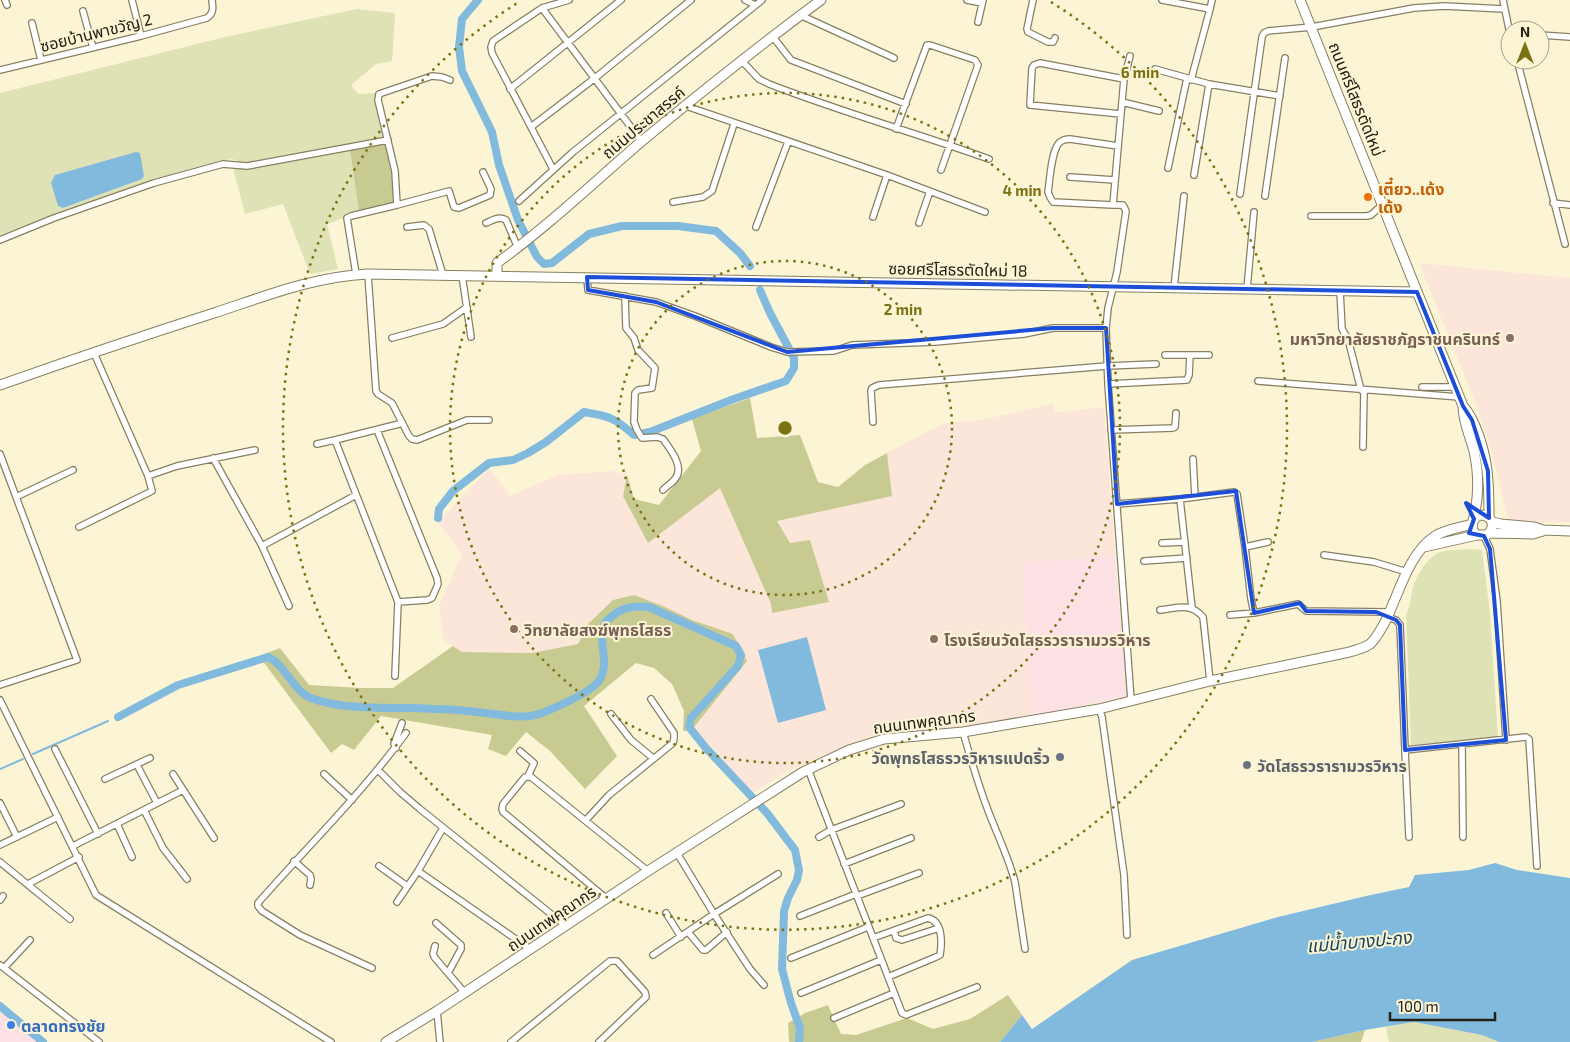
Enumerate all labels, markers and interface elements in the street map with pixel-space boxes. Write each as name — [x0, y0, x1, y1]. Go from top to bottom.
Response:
street label: ซอยบ้านพาขวัญ 2 — [38, 9, 154, 55]
north arrow — [1500, 20, 1550, 70]
text: N — [1520, 23, 1530, 40]
street label: ถนนศรีโสธรตัดใหม่ — [1325, 39, 1389, 159]
text: 6 min — [1121, 63, 1159, 81]
street label: ถนนประชาสรรค์ — [598, 82, 688, 162]
place label: เตี๋ยว..เด้ง เด้ง — [1378, 177, 1444, 216]
text: 4 min — [1002, 181, 1042, 199]
marker: เตี๋ยว..เด้ง เด้ง — [1362, 191, 1374, 203]
street label: ซอยศรีโสธรตัดใหม่ 18 — [888, 258, 1028, 280]
text: 2 min — [884, 300, 922, 318]
place label: มหาวิทยาลัยราชภัฏราชนครินทร์ — [1290, 329, 1500, 348]
marker: มหาวิทยาลัยราชภัฏราชนครินทร์ — [1504, 332, 1516, 344]
centre of rings — [776, 419, 794, 437]
place label: วิทยาลัยสงฆ์พุทธโสธร — [524, 620, 671, 640]
marker: วิทยาลัยสงฆ์พุทธโสธร — [508, 623, 520, 635]
place label: โรงเรียนวัดโสธรวรารามวรวิหาร — [944, 630, 1151, 649]
marker: โรงเรียนวัดโสธรวรารามวรวิหาร — [928, 633, 940, 645]
street label: ถนนเทพคุณากร — [872, 705, 977, 738]
place label: วัดพุทธโสธรวรวิหารแปดริ้ว — [871, 747, 1050, 768]
marker: วัดพุทธโสธรวรวิหารแปดริ้ว — [1054, 751, 1066, 763]
place label: วัดโสธรวรารามวรวิหาร — [1257, 756, 1407, 775]
marker: วัดโสธรวรารามวรวิหาร — [1241, 759, 1253, 771]
street label: ถนนเทพคุณากร — [503, 881, 600, 956]
water label: แม่น้ำบางปะกง — [1306, 924, 1414, 957]
scale bar — [1390, 990, 1495, 1022]
text: 100 m — [1398, 997, 1439, 1015]
place label: ตลาดทรงชัย — [21, 1016, 105, 1035]
marker: ตลาดทรงชัย — [5, 1019, 17, 1031]

